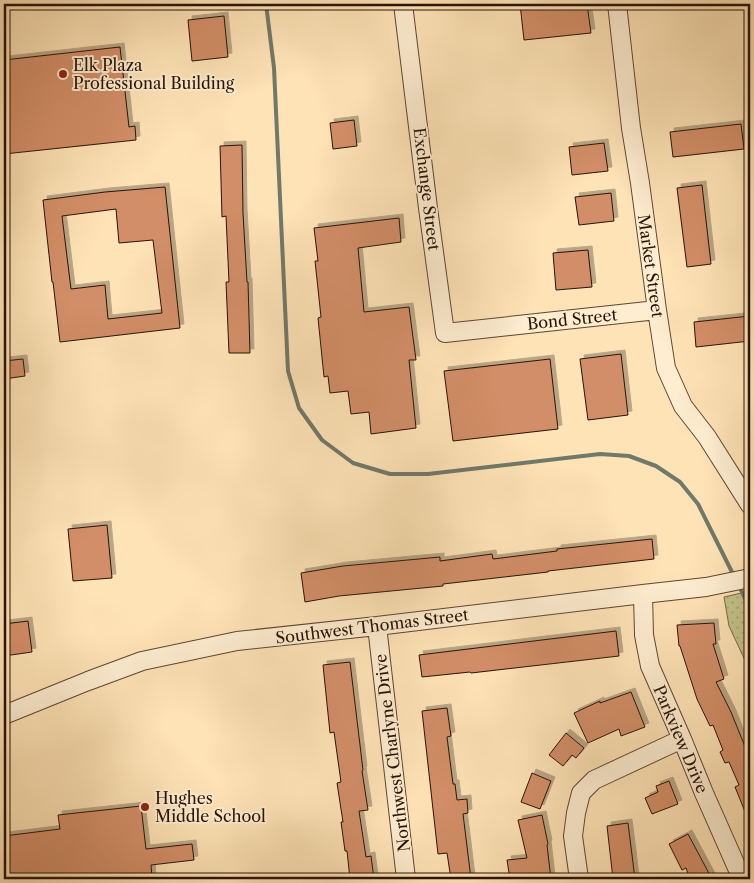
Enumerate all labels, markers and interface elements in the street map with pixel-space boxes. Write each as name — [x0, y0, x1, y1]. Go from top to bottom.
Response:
place label: Elk Plaza Professional Building — [73, 55, 235, 93]
marker: Elk Plaza Professional Building — [57, 68, 69, 80]
street label: Exchange Street — [410, 126, 445, 252]
street label: Market Street — [634, 213, 668, 319]
street label: Bond Street — [526, 304, 618, 334]
street label: Southwest Thomas Street — [274, 604, 470, 648]
street label: Northwest Charlyne Drive — [370, 653, 414, 853]
street label: Parkview Drive — [649, 682, 713, 796]
place label: Hughes Middle School — [155, 788, 266, 826]
marker: Hughes Middle School — [139, 801, 151, 813]

